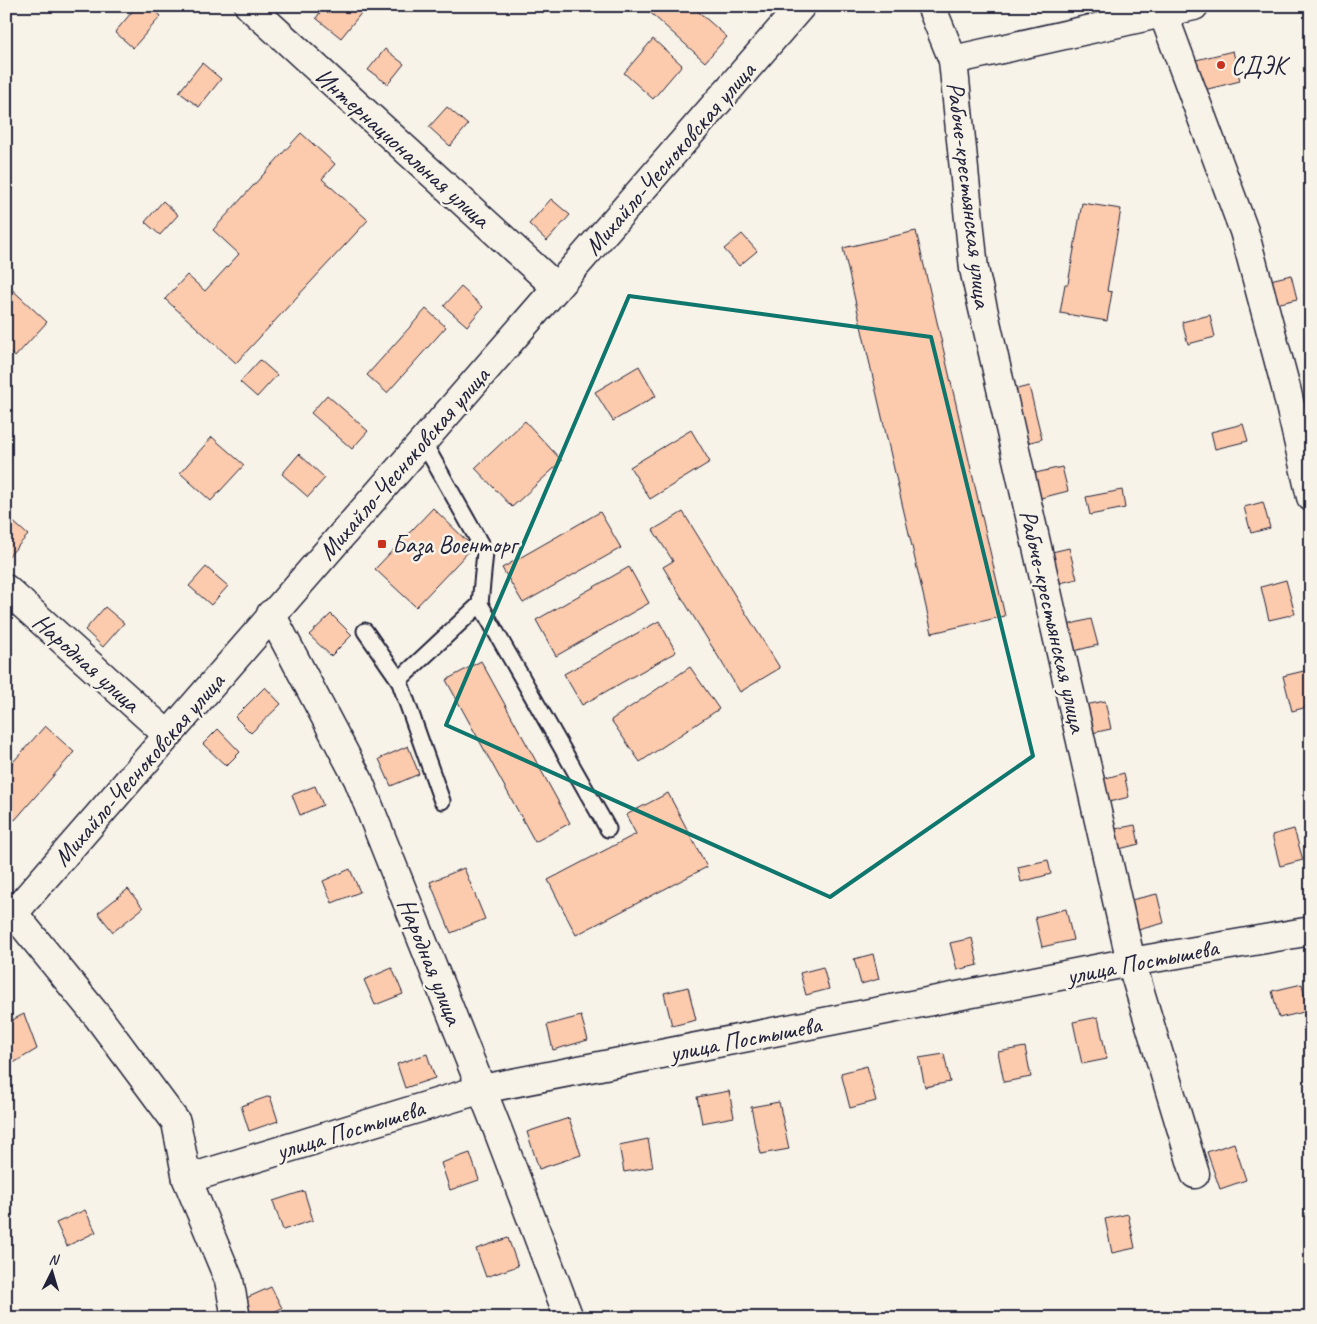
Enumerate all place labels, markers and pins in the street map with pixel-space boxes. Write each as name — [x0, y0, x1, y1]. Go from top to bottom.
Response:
place label: СДЭК — [1231, 50, 1290, 82]
marker: СДЭК — [1215, 59, 1227, 71]
place label: База Военторг — [392, 529, 521, 562]
marker: База Военторг — [376, 538, 388, 550]

